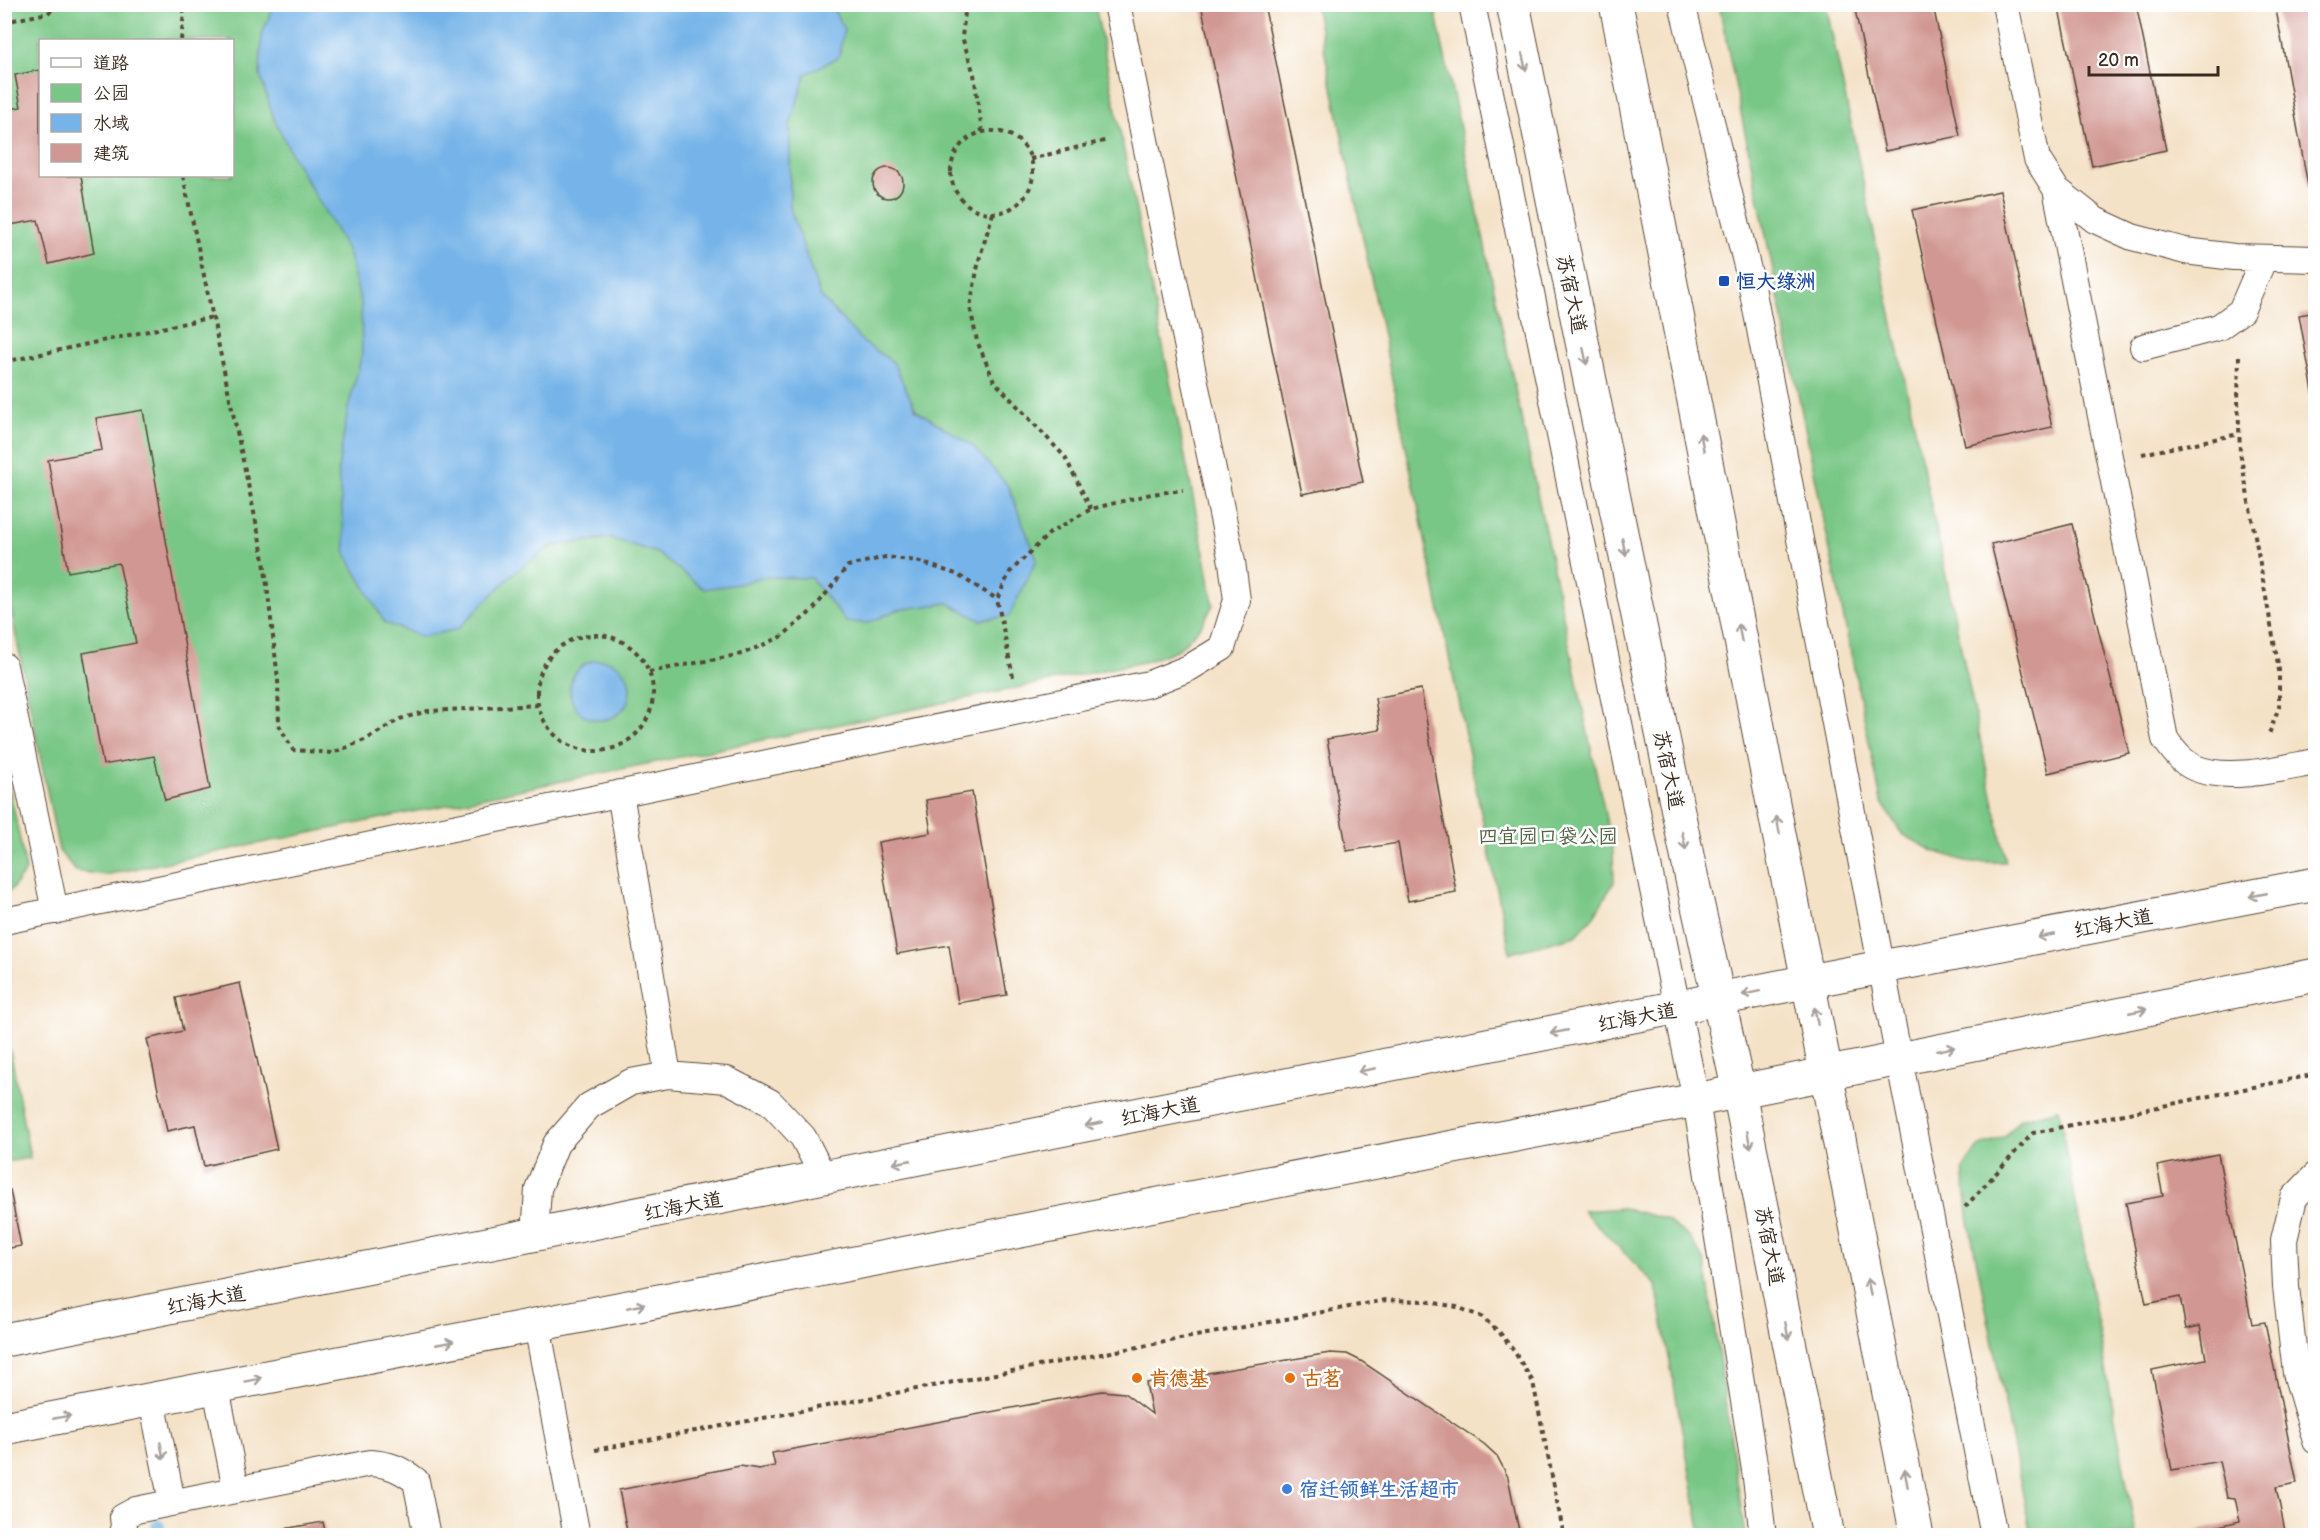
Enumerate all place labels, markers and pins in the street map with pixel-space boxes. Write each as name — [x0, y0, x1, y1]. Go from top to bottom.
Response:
place label: 恒大绿洲 — [1736, 270, 1816, 294]
marker: 恒大绿洲 — [1717, 274, 1731, 288]
place label: 肯德基 — [1149, 1367, 1209, 1391]
place label: 古茗 — [1302, 1367, 1342, 1391]
marker: 肯德基 — [1130, 1371, 1144, 1385]
marker: 古茗 — [1283, 1371, 1297, 1385]
place label: 宿迁领鲜生活超市 — [1299, 1478, 1459, 1502]
marker: 宿迁领鲜生活超市 — [1280, 1482, 1294, 1496]

